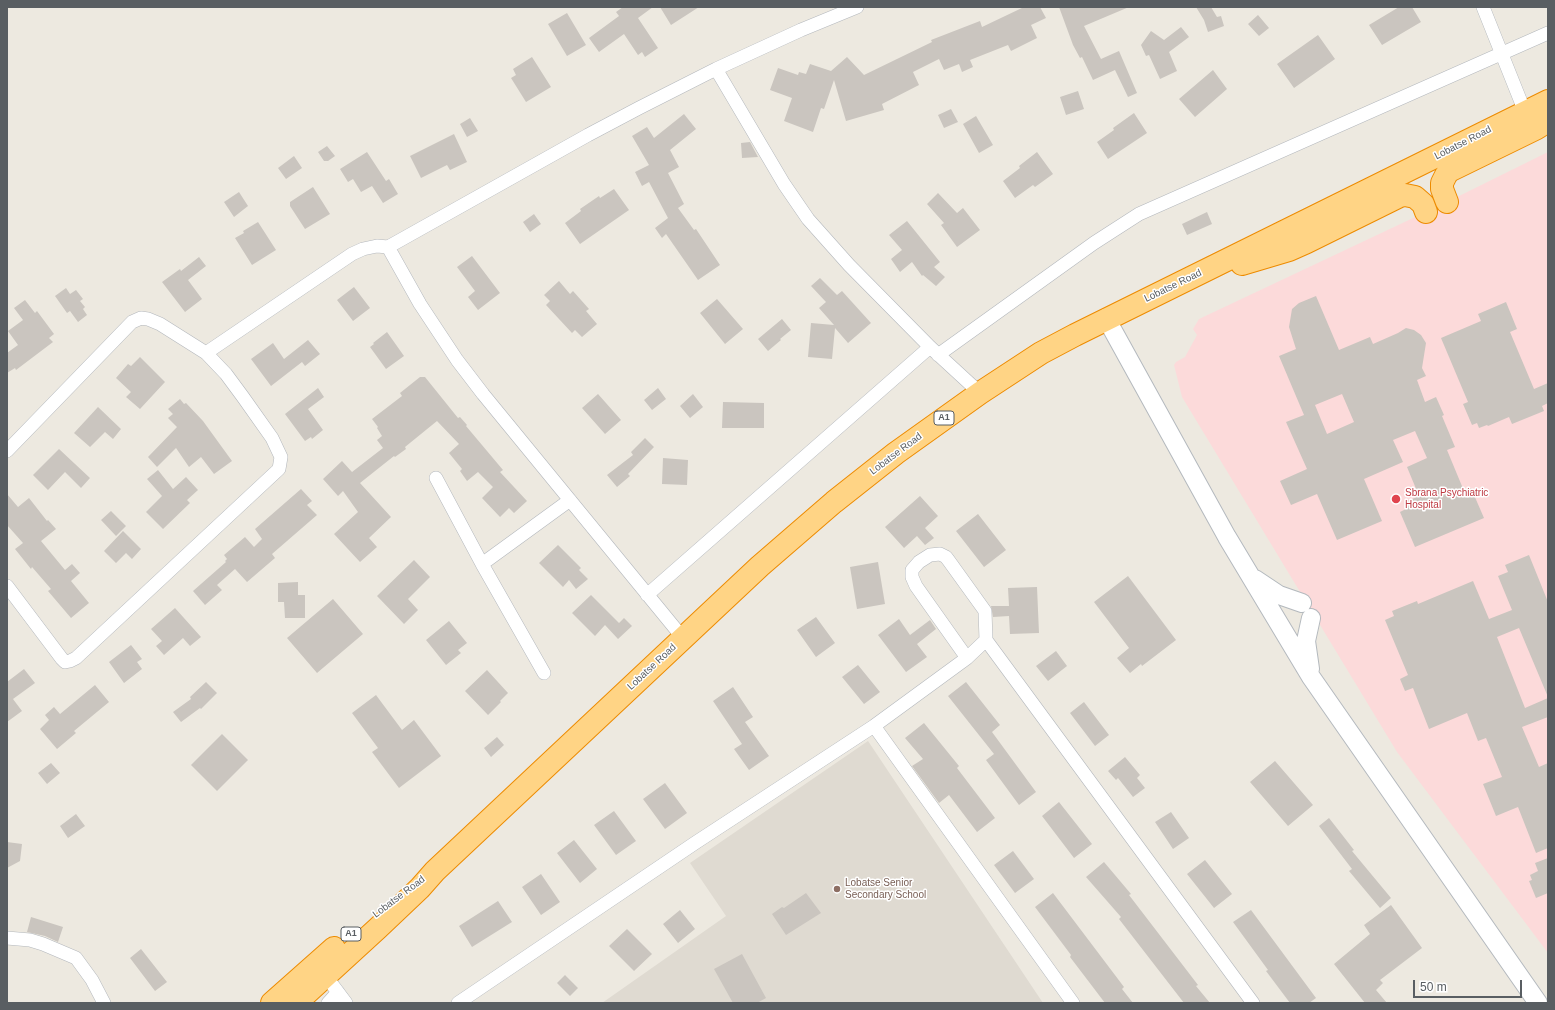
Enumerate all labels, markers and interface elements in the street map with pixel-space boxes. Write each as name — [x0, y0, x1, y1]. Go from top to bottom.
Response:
street label: Lobatse Road — [1433, 124, 1493, 162]
street label: Lobatse Road — [1142, 267, 1204, 305]
road number: A1 — [934, 411, 954, 425]
street label: Lobatse Road — [868, 430, 924, 478]
place label: Sbrana Psychiatric Hospital — [1405, 487, 1488, 510]
marker: Sbrana Psychiatric Hospital — [1390, 493, 1402, 505]
street label: Lobatse Road — [625, 641, 679, 693]
street label: Lobatse Road — [371, 873, 427, 921]
place label: Lobatse Senior Secondary School — [845, 877, 926, 900]
marker: Lobatse Senior Secondary School — [832, 884, 842, 894]
road number: A1 — [341, 927, 361, 941]
scale bar — [1415, 972, 1524, 998]
text: 50 m — [1420, 980, 1447, 994]

